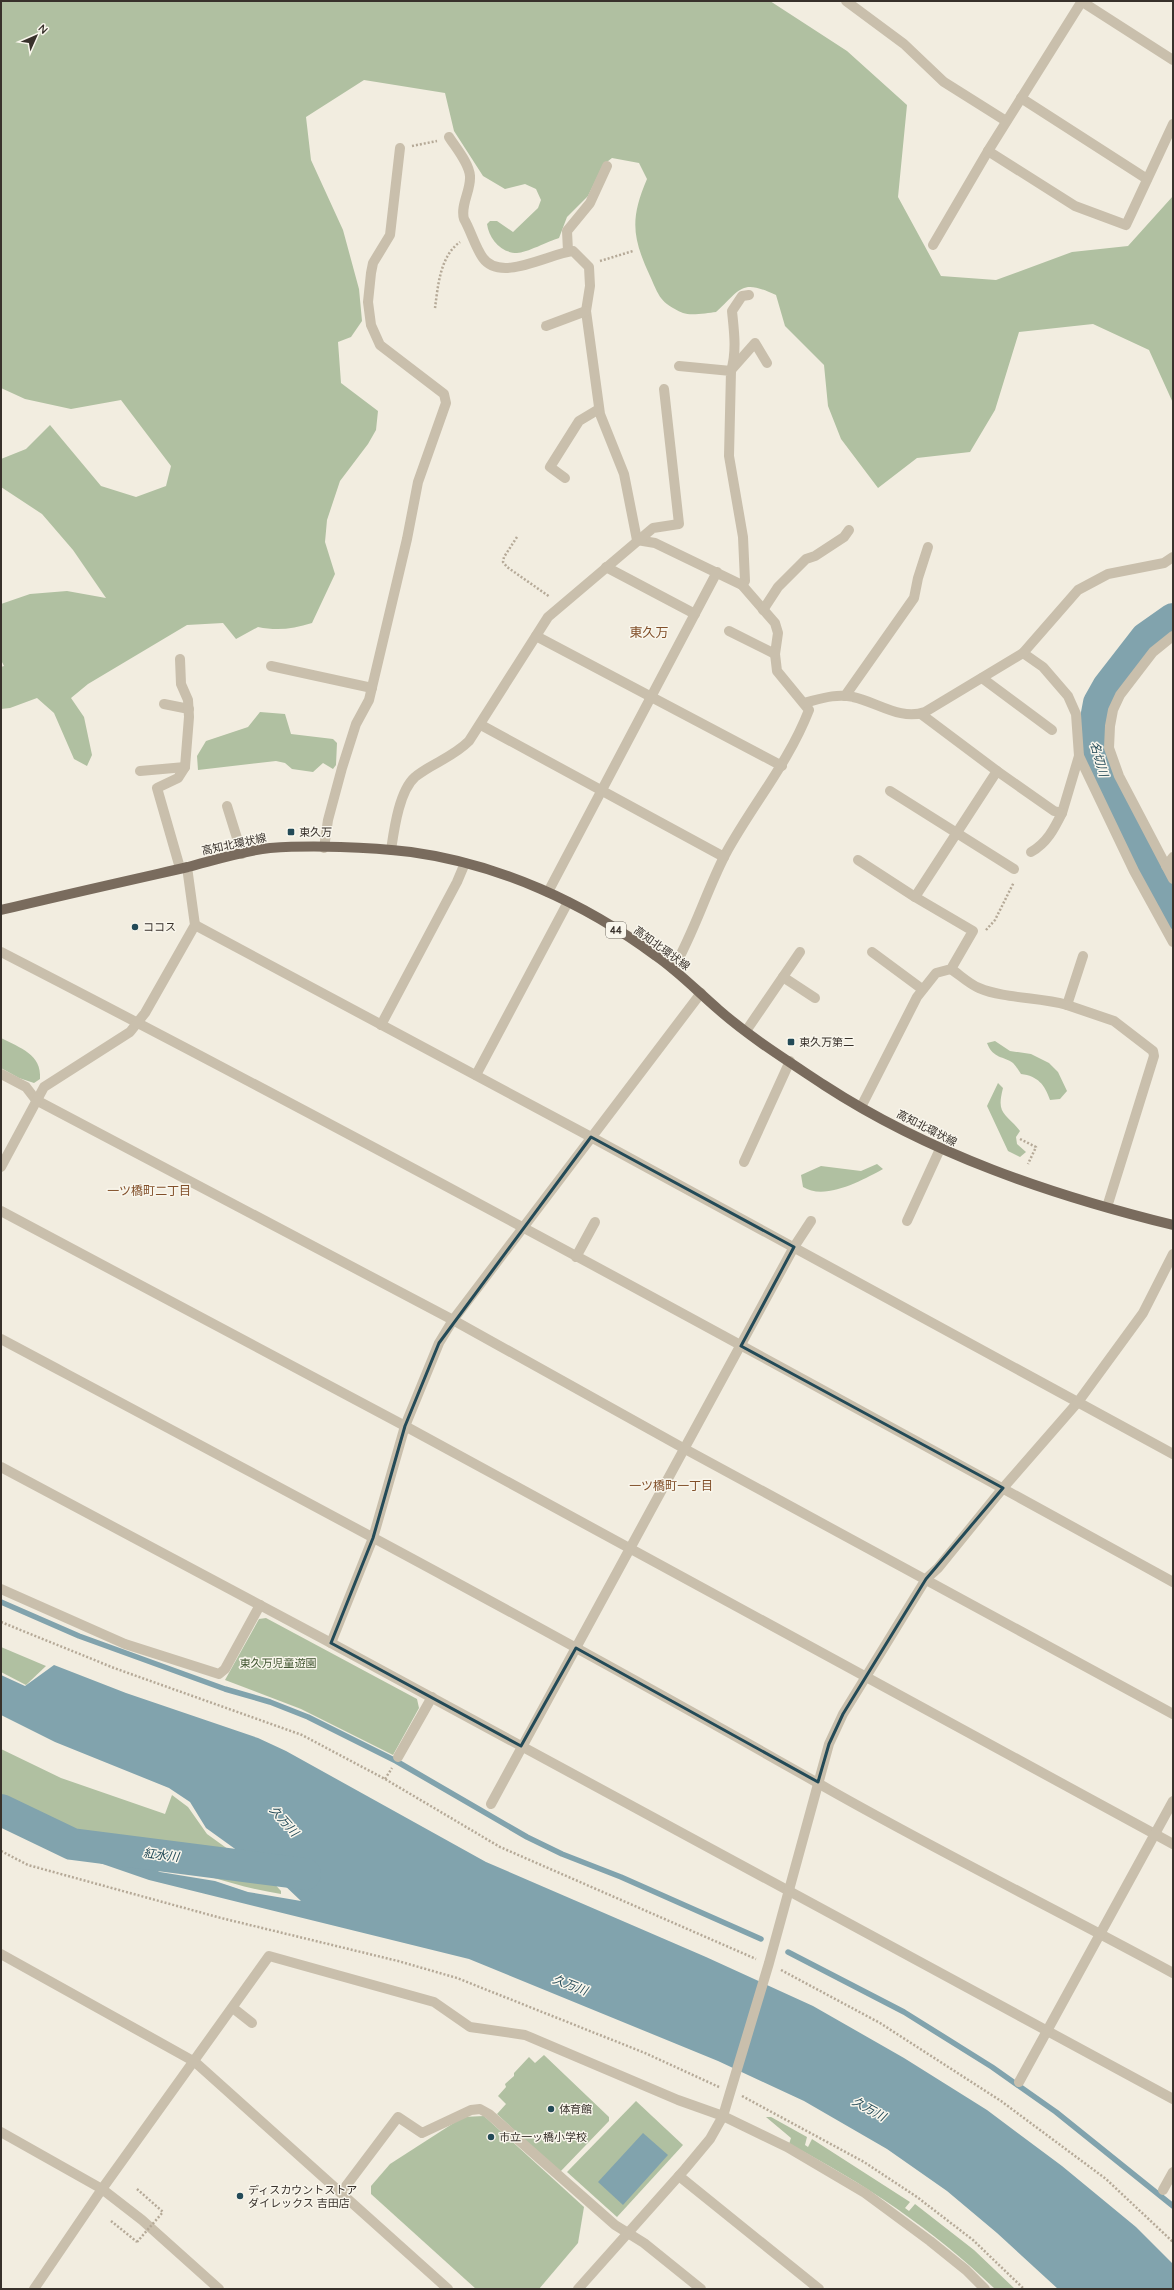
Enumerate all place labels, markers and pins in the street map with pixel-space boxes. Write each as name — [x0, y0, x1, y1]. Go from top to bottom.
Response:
place label: 東久万 — [299, 825, 332, 839]
marker: 東久万 — [286, 827, 296, 837]
place label: ココス — [143, 920, 176, 934]
marker: ココス — [130, 922, 140, 932]
place label: 東久万第二 — [799, 1035, 854, 1049]
marker: 東久万第二 — [786, 1037, 796, 1047]
place label: 体育館 — [559, 2102, 592, 2116]
marker: 体育館 — [546, 2104, 556, 2114]
place label: 市立一ッ橋小学校 — [499, 2130, 587, 2144]
marker: 市立一ッ橋小学校 — [486, 2132, 496, 2142]
place label: ディスカウントストア ダイレックス 吉田店 — [248, 2183, 357, 2210]
marker: ディスカウントストア ダイレックス 吉田店 — [235, 2191, 245, 2201]

